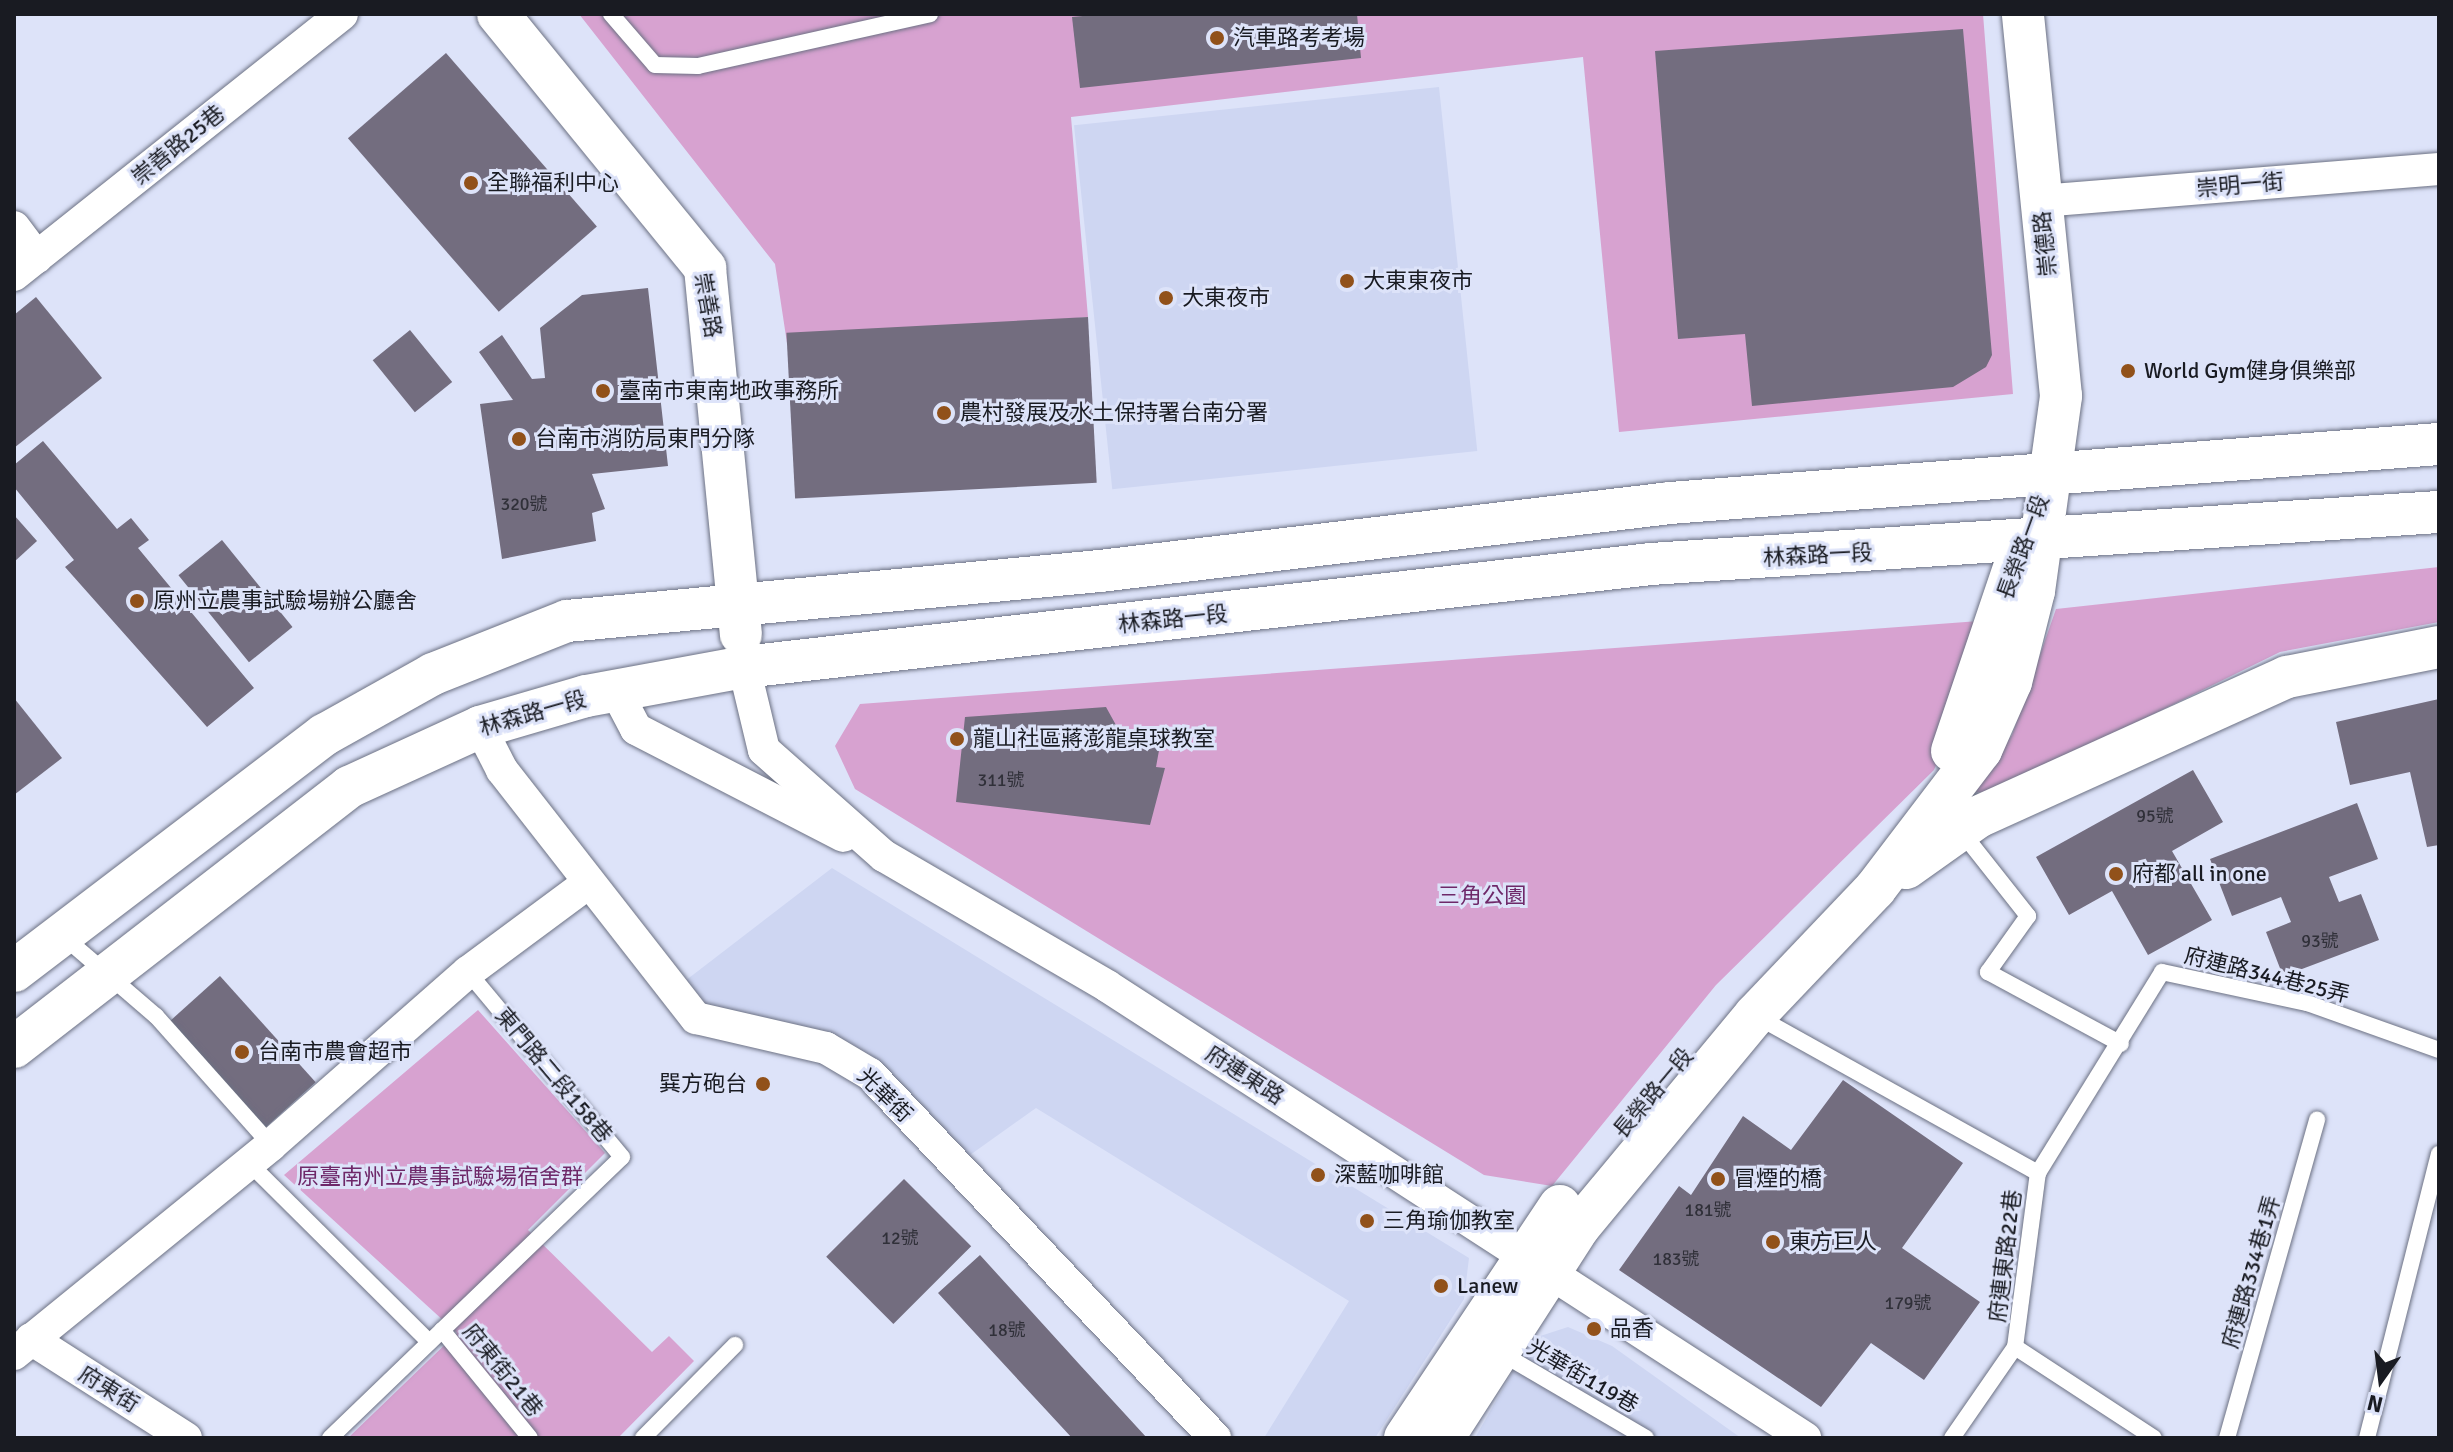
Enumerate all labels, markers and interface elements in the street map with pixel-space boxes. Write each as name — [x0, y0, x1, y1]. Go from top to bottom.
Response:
place label: 汽車路考考場 — [1233, 25, 1365, 51]
marker: 汽車路考考場 — [1208, 29, 1226, 47]
street label: 崇善路25巷 — [126, 100, 230, 190]
street label: 崇明一街 — [2195, 168, 2285, 202]
place label: 全聯福利中心 — [487, 170, 619, 196]
marker: 全聯福利中心 — [462, 174, 480, 192]
street label: 崇德路 — [2028, 210, 2062, 278]
place label: 大東東夜市 — [1363, 268, 1473, 294]
street label: 崇善路 — [689, 270, 727, 340]
marker: 大東東夜市 — [1338, 272, 1356, 290]
place label: 大東夜市 — [1182, 285, 1270, 311]
marker: 大東夜市 — [1157, 289, 1175, 307]
place label: World Gym健身俱樂部 — [2144, 358, 2356, 384]
marker: World Gym健身俱樂部 — [2119, 362, 2137, 380]
place label: 臺南市東南地政事務所 — [619, 378, 839, 404]
marker: 臺南市東南地政事務所 — [594, 382, 612, 400]
place label: 農村發展及水土保持署台南分署 — [960, 400, 1268, 426]
marker: 農村發展及水土保持署台南分署 — [935, 404, 953, 422]
place label: 台南市消防局東門分隊 — [535, 426, 755, 452]
marker: 台南市消防局東門分隊 — [510, 430, 528, 448]
street label: 長榮路一段 — [1992, 491, 2054, 603]
house number: 320號 — [500, 493, 548, 515]
street label: 林森路一段 — [1762, 539, 1874, 571]
place label: 原州立農事試驗場辦公廳舍 — [153, 588, 417, 614]
marker: 原州立農事試驗場辦公廳舍 — [128, 592, 146, 610]
street label: 林森路一段 — [1117, 600, 1229, 638]
street label: 林森路一段 — [476, 685, 590, 741]
place label: 龍山社區蔣澎龍桌球教室 — [973, 726, 1215, 752]
marker: 龍山社區蔣澎龍桌球教室 — [948, 730, 966, 748]
house number: 311號 — [977, 769, 1025, 791]
house number: 95號 — [2136, 805, 2174, 827]
place label: 府都 all in one — [2132, 861, 2267, 887]
marker: 府都 all in one — [2107, 865, 2125, 883]
park label: 三角公園 — [1438, 883, 1526, 909]
house number: 93號 — [2301, 930, 2339, 952]
street label: 府連路344巷25弄 — [2182, 942, 2352, 1008]
street label: 東門路二段158巷 — [490, 1002, 618, 1148]
place label: 台南市農會超市 — [258, 1039, 412, 1065]
street label: 府連東路 — [1201, 1040, 1289, 1110]
street label: 長榮路一段 — [1608, 1042, 1698, 1144]
marker: 台南市農會超市 — [233, 1043, 251, 1061]
street label: 光華街 — [852, 1063, 918, 1127]
place label: 巽方砲台 — [659, 1071, 747, 1097]
marker: 巽方砲台 — [754, 1075, 772, 1093]
place label: 深藍咖啡館 — [1334, 1162, 1444, 1188]
park label: 原臺南州立農事試驗場宿舍群 — [297, 1164, 583, 1190]
marker: 深藍咖啡館 — [1309, 1166, 1327, 1184]
place label: 冒煙的橋 — [1734, 1166, 1822, 1192]
marker: 冒煙的橋 — [1709, 1170, 1727, 1188]
street label: 府連東路22巷 — [1984, 1188, 2026, 1324]
street label: 府連路334巷1弄 — [2217, 1193, 2285, 1351]
house number: 181號 — [1684, 1199, 1732, 1221]
place label: 三角瑜伽教室 — [1383, 1208, 1515, 1234]
marker: 三角瑜伽教室 — [1358, 1212, 1376, 1230]
house number: 12號 — [881, 1227, 919, 1249]
place label: 東方巨人 — [1789, 1229, 1877, 1255]
marker: 東方巨人 — [1764, 1233, 1782, 1251]
house number: 183號 — [1652, 1248, 1700, 1270]
place label: Lanew — [1457, 1273, 1518, 1299]
marker: Lanew — [1432, 1277, 1450, 1295]
house number: 179號 — [1884, 1292, 1932, 1314]
place label: 品香 — [1610, 1316, 1654, 1342]
street label: 府東街21巷 — [458, 1318, 548, 1422]
house number: 18號 — [988, 1319, 1026, 1341]
marker: 品香 — [1585, 1320, 1603, 1338]
street label: 光華街119巷 — [1523, 1334, 1643, 1418]
north arrow — [2341, 1340, 2421, 1420]
street label: 府東街 — [74, 1360, 144, 1418]
text: N — [2364, 1389, 2386, 1419]

